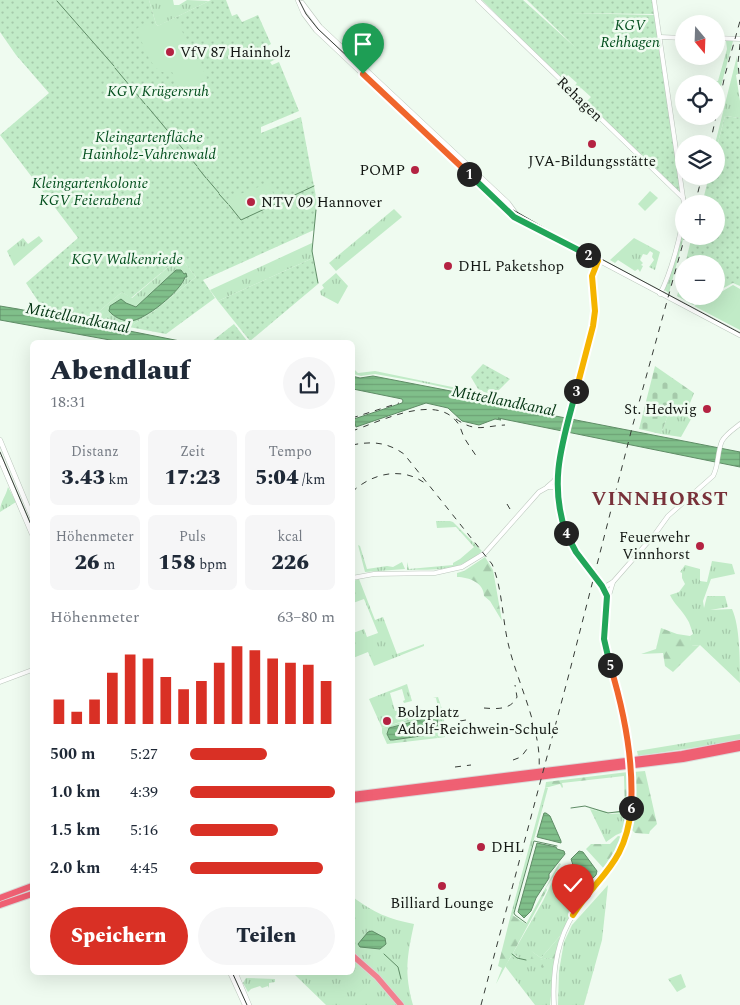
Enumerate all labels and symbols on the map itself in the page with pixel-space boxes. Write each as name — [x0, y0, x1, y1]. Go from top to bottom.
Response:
park label: KGV Rehhagen — [600, 14, 660, 54]
north arrow — [675, 15, 725, 65]
pin — [342, 23, 384, 74]
place label: VfV 87 Hainholz — [180, 41, 291, 64]
marker: VfV 87 Hainholz — [164, 46, 176, 58]
street label: Rehagen — [551, 71, 608, 128]
park label: KGV Krügersruh — [107, 80, 209, 103]
park label: Kleingartenfläche Hainholz-Vahrenwald — [82, 126, 216, 166]
marker: JVA-Bildungsstätte — [586, 138, 598, 150]
place label: JVA-Bildungsstätte — [528, 150, 656, 173]
place label: POMP — [359, 159, 405, 182]
pin: 1 — [456, 162, 482, 186]
marker: POMP — [409, 164, 421, 176]
park label: Kleingartenkolonie KGV Feierabend — [32, 172, 149, 212]
place label: NTV 09 Hannover — [261, 191, 382, 214]
marker: NTV 09 Hannover — [245, 196, 257, 208]
pin: 2 — [576, 242, 600, 268]
park label: KGV Walkenriede — [71, 248, 183, 271]
place label: DHL Paketshop — [458, 255, 564, 278]
marker: DHL Paketshop — [442, 260, 454, 272]
water label: Mittellandkanal — [24, 296, 132, 340]
pin: 3 — [564, 378, 588, 404]
water label: Mittellandkanal — [450, 379, 558, 423]
place label: St. Hedwig — [624, 398, 697, 421]
marker: St. Hedwig — [701, 403, 713, 415]
district label: VINNHORST — [591, 484, 729, 514]
pin: 4 — [554, 520, 578, 546]
place label: Feuerwehr Vinnhorst — [619, 526, 690, 566]
marker: Feuerwehr Vinnhorst — [694, 540, 706, 552]
pin: 5 — [598, 652, 622, 678]
place label: Bolzplatz Adolf-Reichwein-Schule — [397, 701, 559, 741]
marker: Bolzplatz Adolf-Reichwein-Schule — [381, 715, 393, 727]
pin: 6 — [618, 796, 644, 820]
place label: DHL — [491, 836, 524, 859]
marker: DHL — [475, 841, 487, 853]
pin — [552, 864, 594, 915]
marker: Billiard Lounge — [436, 880, 448, 892]
place label: Billiard Lounge — [390, 892, 494, 915]

